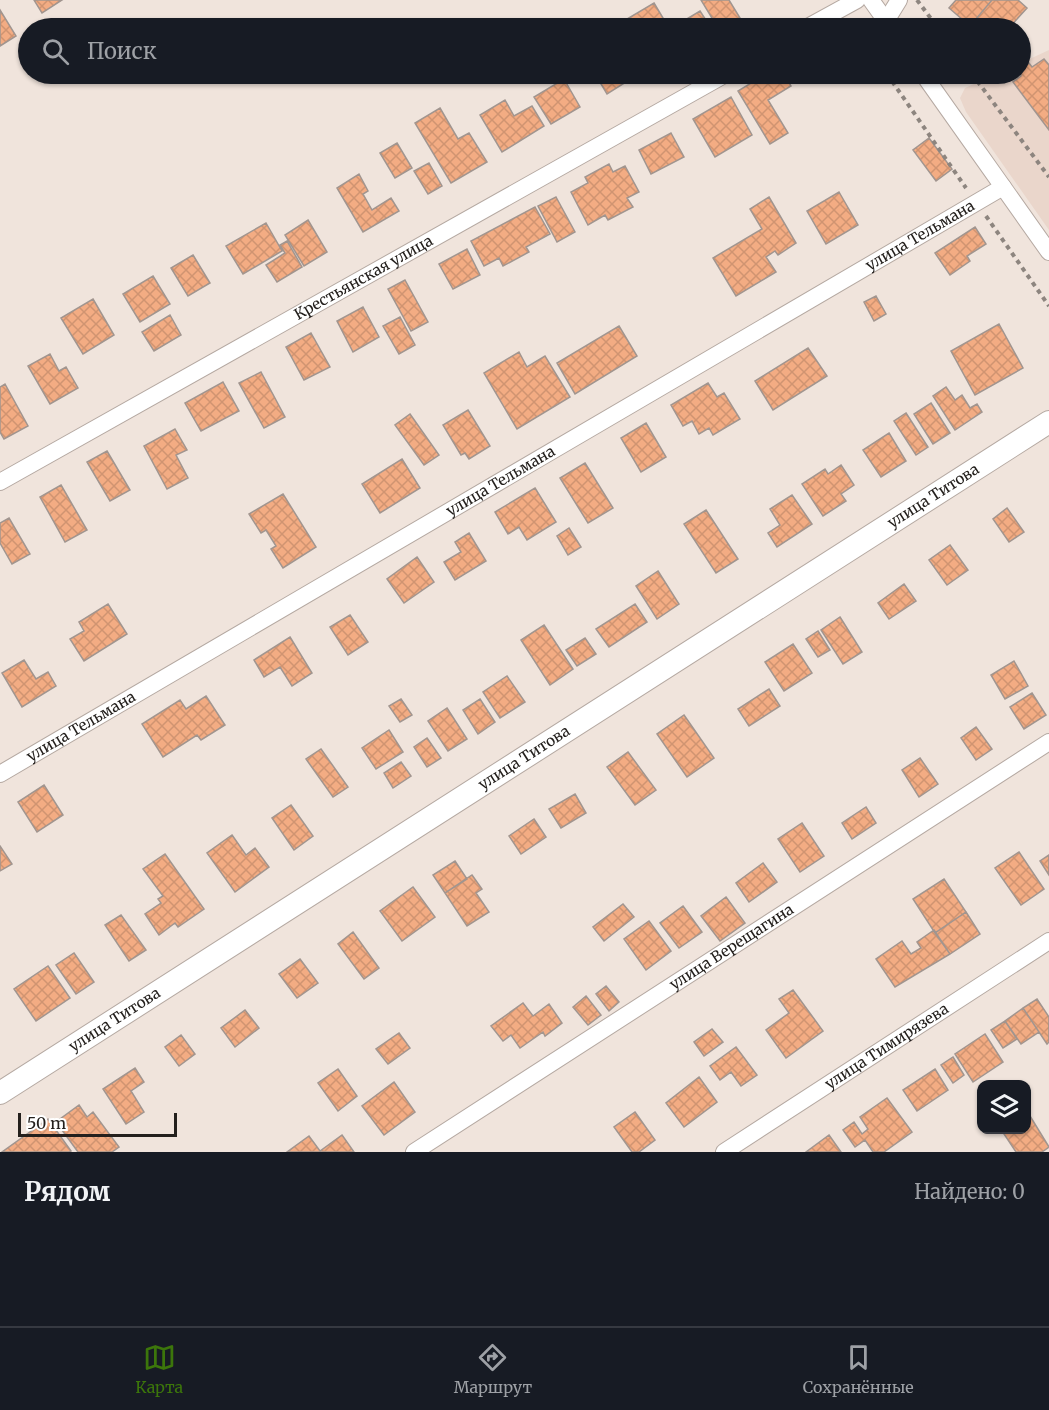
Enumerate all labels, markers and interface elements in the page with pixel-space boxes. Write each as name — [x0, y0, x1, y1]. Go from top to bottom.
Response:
search box — [18, 18, 1031, 84]
icon: search — [39, 35, 72, 68]
text: Поиск — [87, 37, 157, 65]
street label: улица Тельмана — [862, 196, 978, 274]
street label: Крестьянская улица — [291, 231, 436, 324]
street label: улица Тельмана — [442, 441, 558, 520]
street label: улица Титова — [884, 459, 983, 532]
street label: улица Тельмана — [23, 687, 139, 765]
street label: улица Титова — [474, 721, 573, 794]
street label: улица Верещагина — [666, 899, 797, 994]
street label: улица Титова — [65, 983, 164, 1056]
street label: улица Тимирязева — [821, 999, 952, 1093]
map controls — [977, 1080, 1031, 1134]
button: layers — [977, 1080, 1031, 1134]
scale bar — [18, 1110, 177, 1138]
text: 50 m — [27, 1113, 66, 1133]
text: Рядом — [24, 1175, 110, 1208]
text: Найдено: 0 — [914, 1179, 1025, 1204]
tab: Карта — [135, 1341, 183, 1397]
tab: Маршрут — [454, 1341, 532, 1397]
tab: Сохранённые — [803, 1341, 914, 1397]

